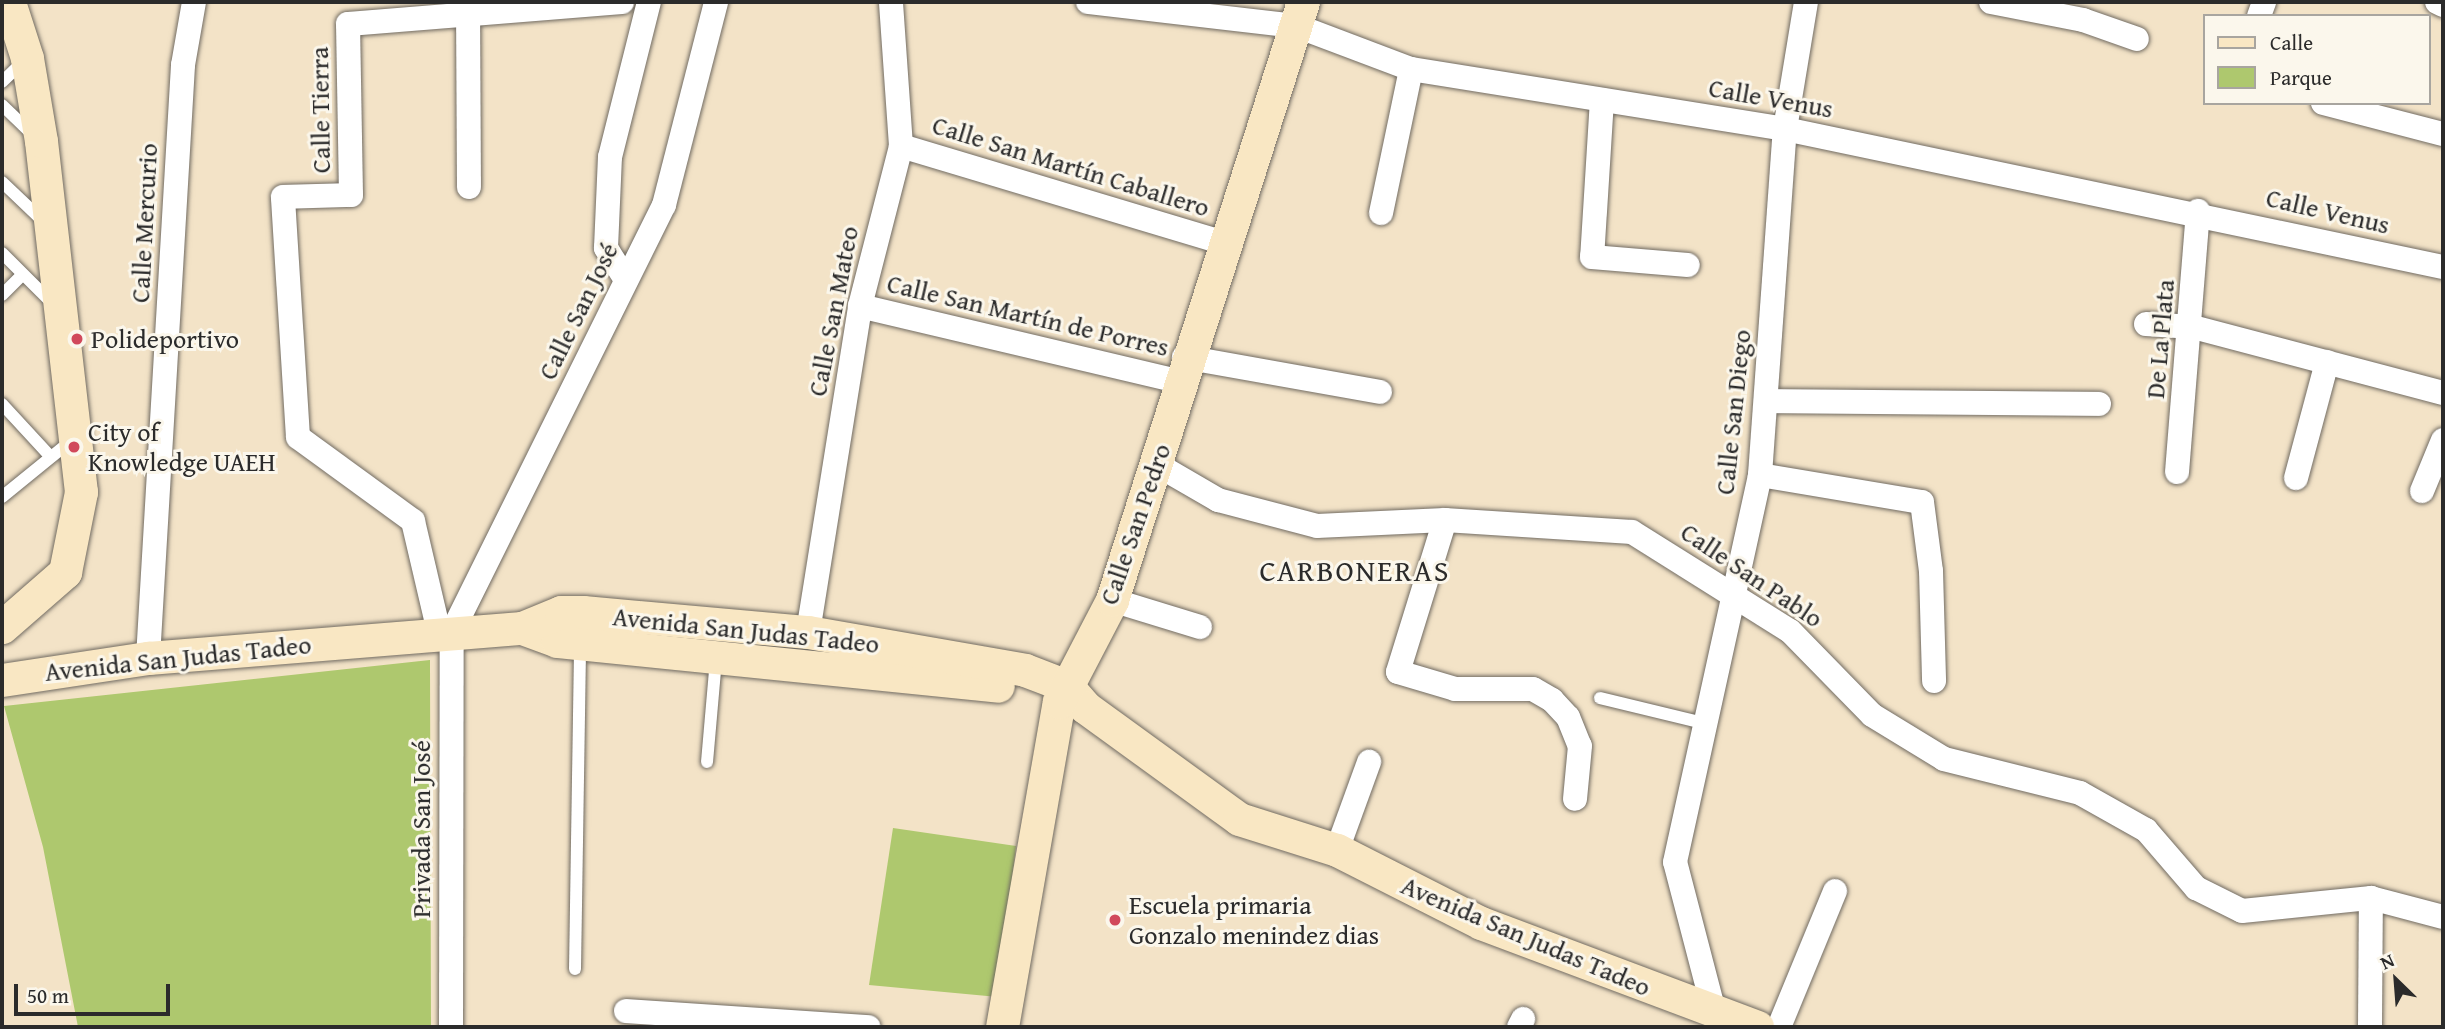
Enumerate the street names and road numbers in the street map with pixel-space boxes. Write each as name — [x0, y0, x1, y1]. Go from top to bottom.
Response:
street label: Calle Tierra — [303, 46, 337, 174]
street label: Calle Venus — [1706, 72, 1836, 124]
street label: Calle San Martín Caballero — [929, 109, 1213, 223]
street label: Calle Mercurio — [124, 142, 164, 304]
street label: Calle Venus — [2263, 182, 2393, 240]
street label: Calle San Mateo — [801, 223, 865, 399]
street label: Calle San José — [531, 238, 625, 384]
street label: Calle San Martín de Porres — [884, 267, 1172, 363]
street label: De La Plata — [2139, 278, 2181, 400]
street label: Calle San Diego — [1709, 328, 1757, 496]
street label: Calle San Pedro — [1093, 440, 1177, 608]
street label: Calle San Pablo — [1675, 516, 1829, 634]
street label: Avenida San Judas Tadeo — [611, 600, 881, 660]
street label: Avenida San Judas Tadeo — [43, 628, 313, 688]
street label: Privada San José — [405, 740, 437, 918]
street label: Avenida San Judas Tadeo — [1397, 869, 1655, 1003]

